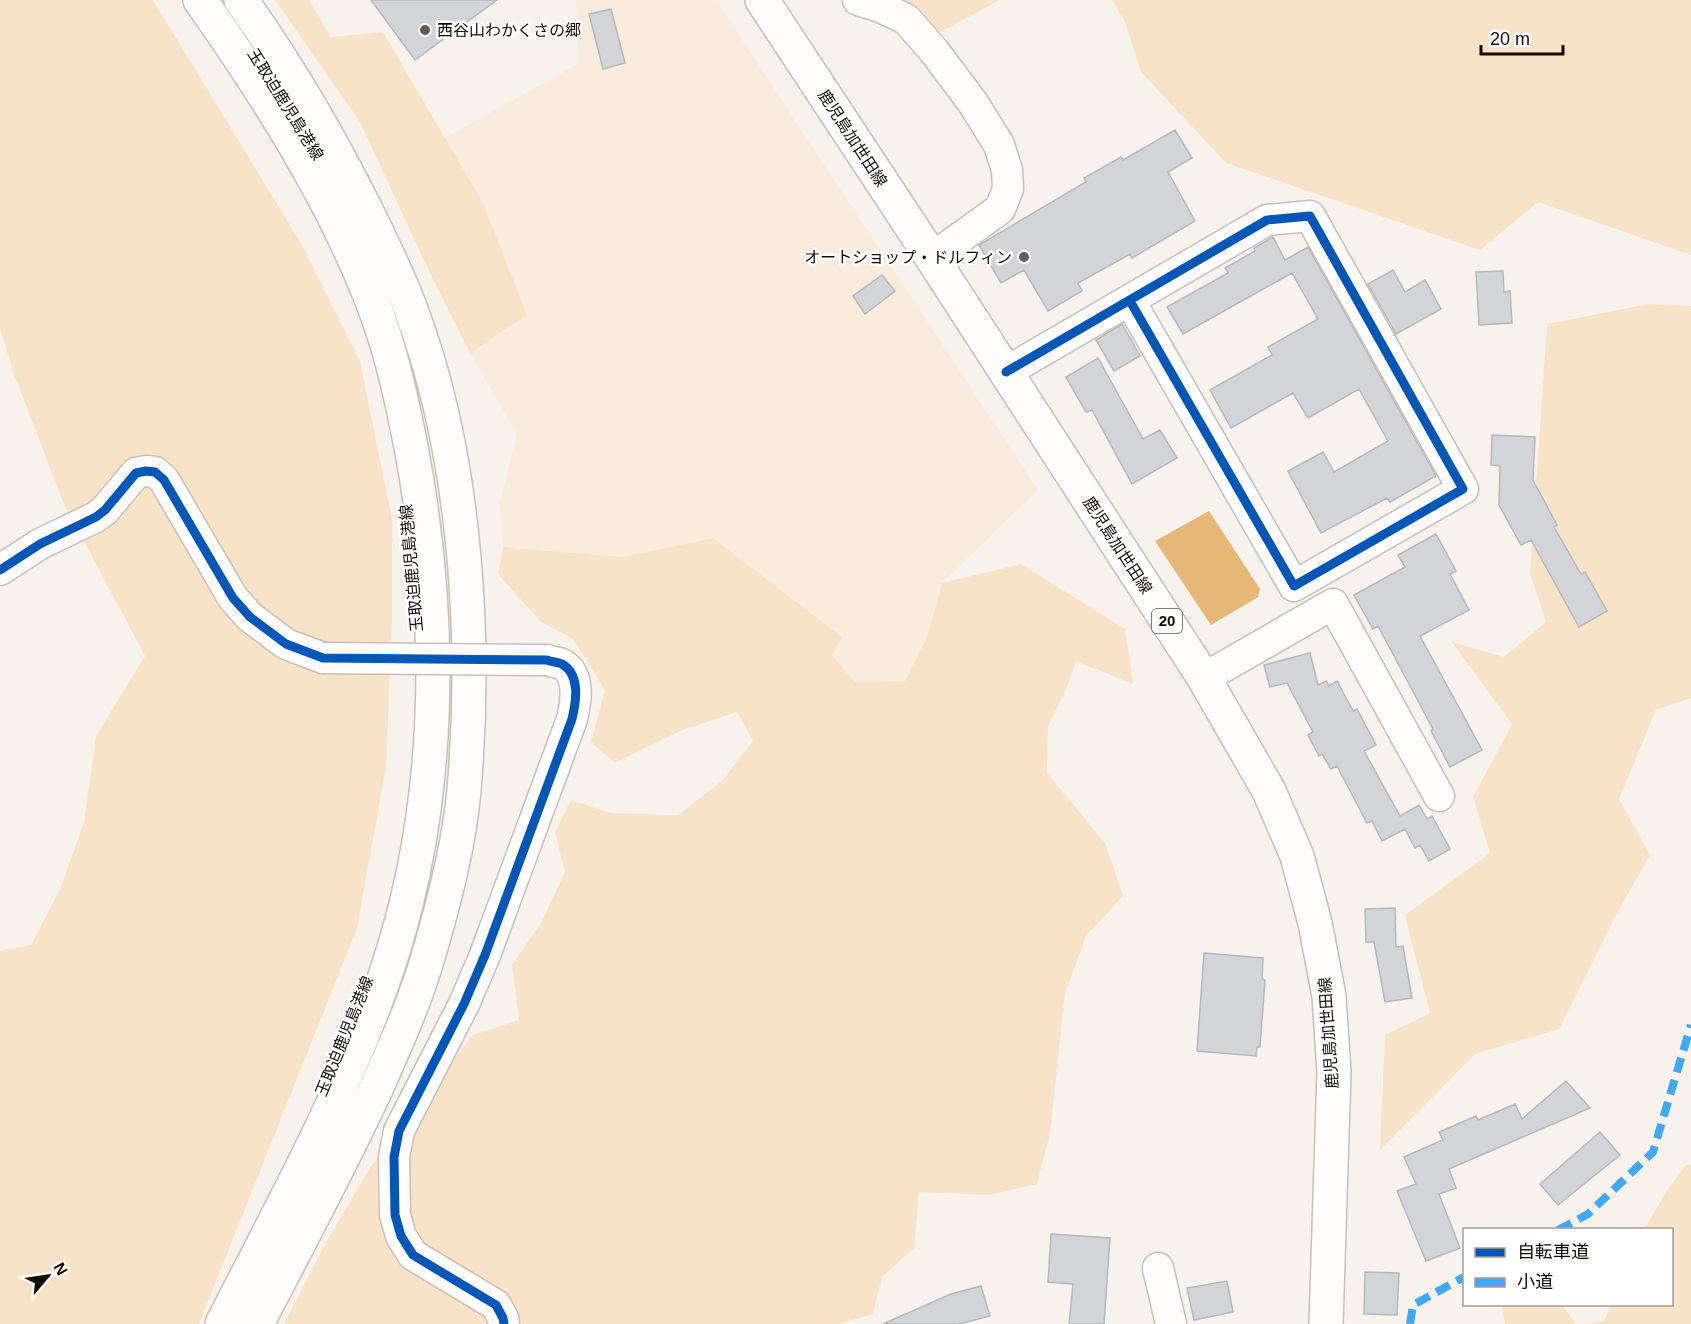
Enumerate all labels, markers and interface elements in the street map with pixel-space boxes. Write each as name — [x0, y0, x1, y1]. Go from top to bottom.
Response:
scale bar — [1481, 18, 1564, 56]
place label: 西谷山わかくさの郷 — [437, 22, 581, 39]
marker: 西谷山わかくさの郷 — [418, 23, 432, 37]
text: 20 m — [1490, 29, 1530, 49]
street label: 玉取迫鹿児島港線 — [244, 45, 327, 163]
street label: 鹿児島加世田線 — [815, 87, 890, 190]
place label: オートショップ・ドルフィン — [804, 249, 1012, 266]
marker: オートショップ・ドルフィン — [1017, 250, 1031, 264]
street label: 鹿児島加世田線 — [1080, 494, 1155, 597]
street label: 玉取迫鹿児島港線 — [397, 503, 426, 632]
road number: 20 — [1152, 609, 1182, 633]
street label: 玉取迫鹿児島港線 — [313, 974, 376, 1099]
street label: 鹿児島加世田線 — [1316, 977, 1341, 1089]
legend — [1463, 1228, 1673, 1306]
text: 自転車道 — [1517, 1242, 1589, 1262]
north arrow — [18, 1246, 78, 1306]
text: N — [50, 1260, 71, 1278]
text: 小道 — [1517, 1272, 1553, 1292]

